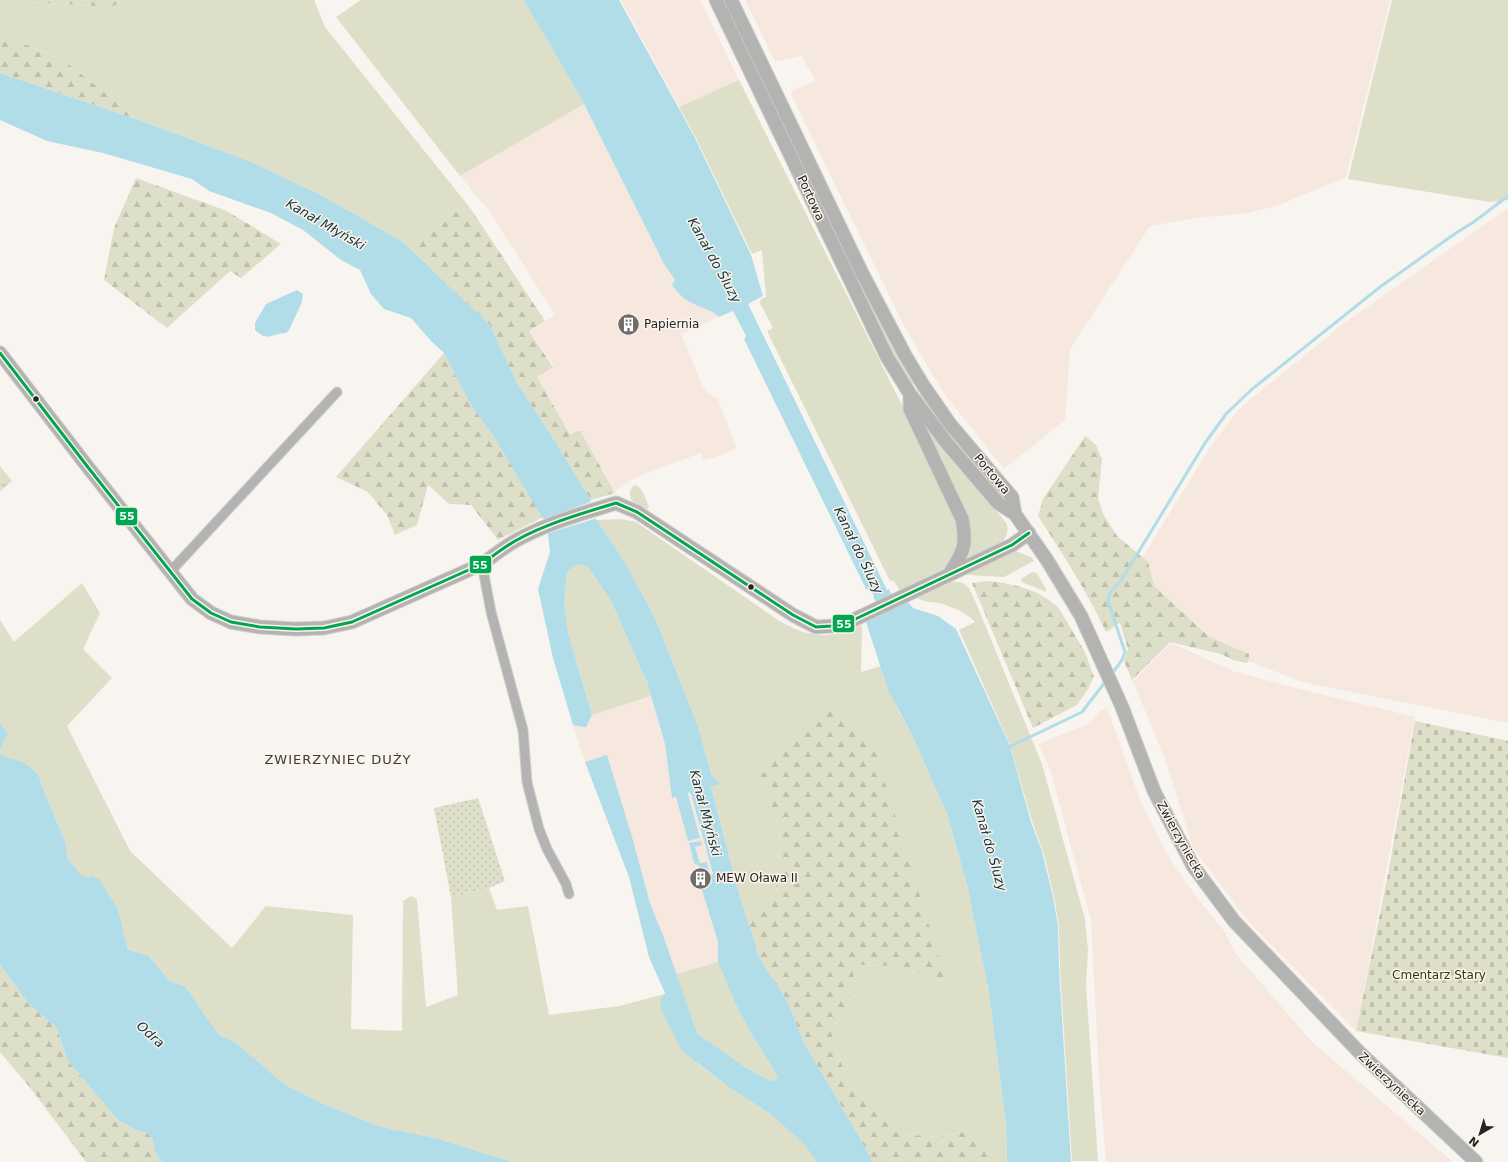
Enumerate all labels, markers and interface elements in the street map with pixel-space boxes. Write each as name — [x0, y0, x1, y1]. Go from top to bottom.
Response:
street label: Portowa — [794, 173, 828, 223]
water label: Kanał Młyński — [284, 196, 368, 253]
water label: Kanał do Śluzy — [685, 215, 744, 306]
building icon: Papiernia — [615, 311, 641, 337]
place label: Papiernia — [644, 317, 699, 331]
unlabelled marker — [31, 394, 41, 404]
street label: Portowa — [971, 451, 1013, 497]
water label: Kanał do Śluzy — [831, 504, 886, 596]
line badge: 55 — [115, 507, 138, 526]
text: 55 — [119, 510, 135, 523]
line badge: 55 — [469, 555, 492, 574]
text: 55 — [472, 559, 488, 572]
unlabelled marker — [746, 582, 756, 592]
line badge: 55 — [832, 614, 855, 633]
text: 55 — [836, 618, 852, 631]
district label: ZWIERZYNIEC DUŻY — [264, 752, 412, 767]
water label: Kanał Młyński — [687, 768, 724, 858]
water label: Kanał do Śluzy — [969, 797, 1010, 893]
street label: Zwierzyniecka — [1154, 799, 1208, 881]
building icon: MEW Oława II — [688, 865, 714, 891]
place label: MEW Oława II — [716, 871, 798, 885]
park label: Cmentarz Stary — [1392, 968, 1486, 982]
water label: Odra — [134, 1018, 168, 1051]
street label: Zwierzyniecka — [1356, 1050, 1428, 1118]
north arrow — [1460, 1114, 1500, 1154]
text: N — [1467, 1134, 1482, 1149]

